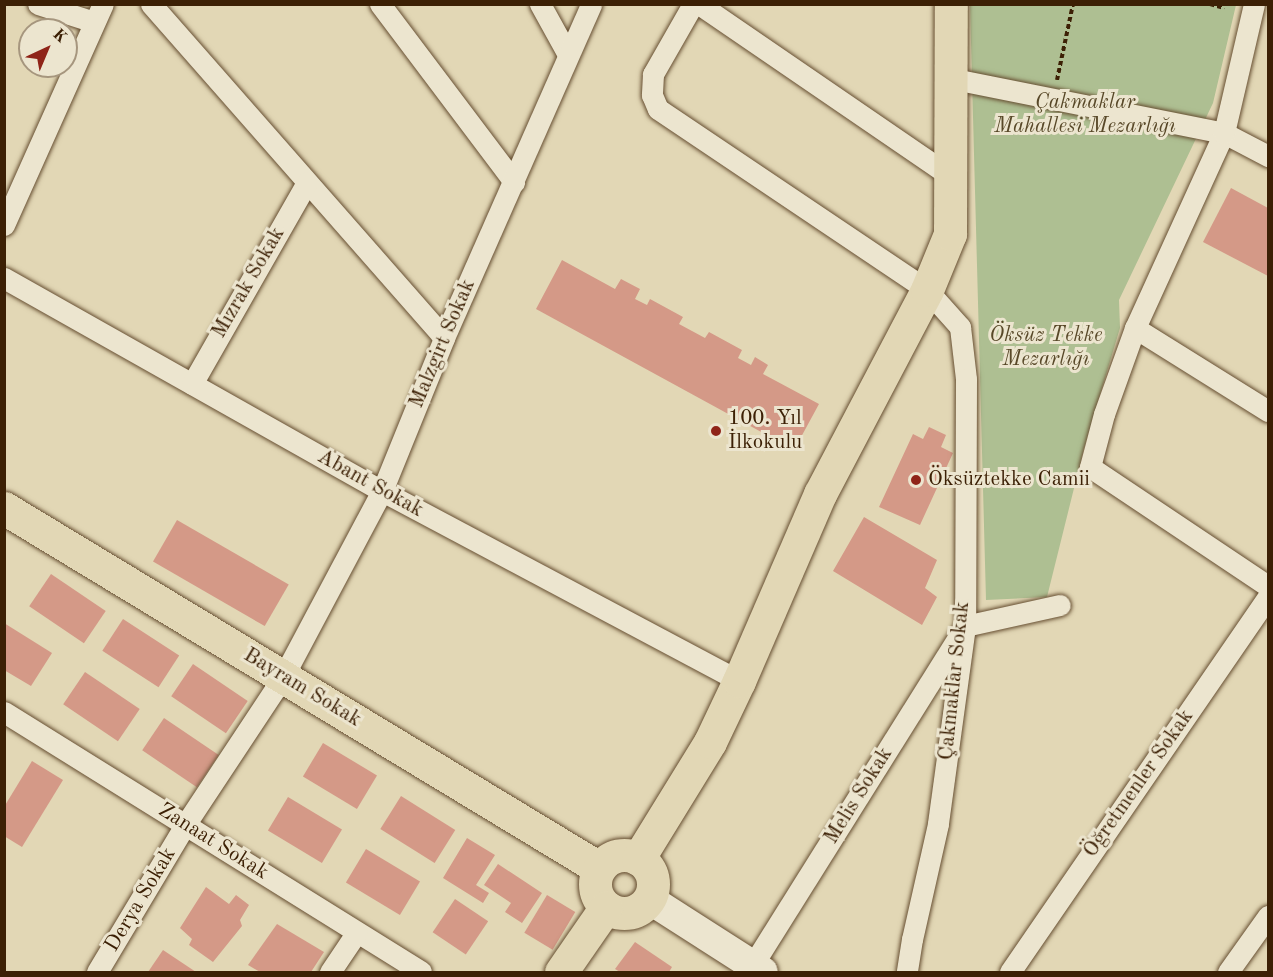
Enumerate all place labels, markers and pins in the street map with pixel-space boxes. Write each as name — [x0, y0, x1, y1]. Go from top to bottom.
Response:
place label: 100. Yıl İlkokulu — [728, 406, 802, 456]
marker: 100. Yıl İlkokulu — [709, 424, 723, 438]
place label: Öksüztekke Camii — [928, 467, 1090, 493]
marker: Öksüztekke Camii — [909, 473, 923, 487]

